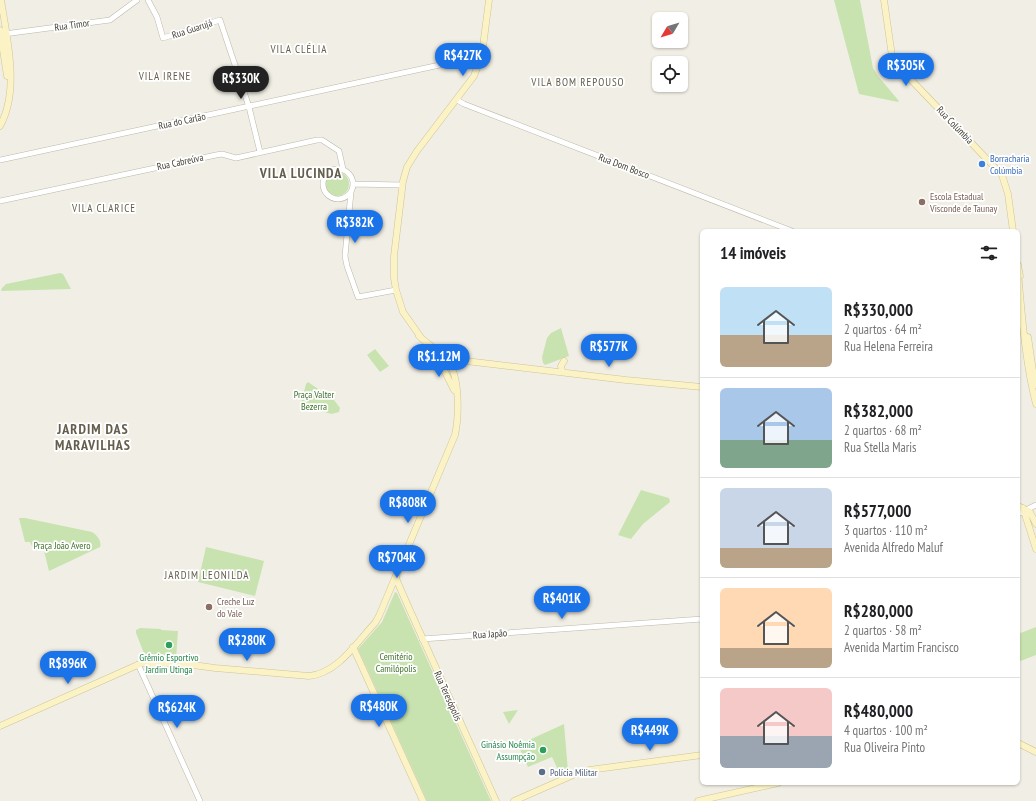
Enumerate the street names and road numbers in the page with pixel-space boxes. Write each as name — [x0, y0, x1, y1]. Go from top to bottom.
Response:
street label: Rua Timor — [54, 16, 91, 34]
street label: Rua Guarujá — [170, 16, 214, 42]
street label: Rua Colúmbia — [934, 103, 976, 147]
street label: Rua do Carlão — [157, 110, 207, 132]
street label: Rua Dom Bosco — [597, 150, 651, 182]
street label: Rua Cabreúva — [156, 151, 204, 173]
street label: Rua Japão — [472, 626, 508, 642]
street label: Rua Teresópolis — [431, 669, 465, 724]

